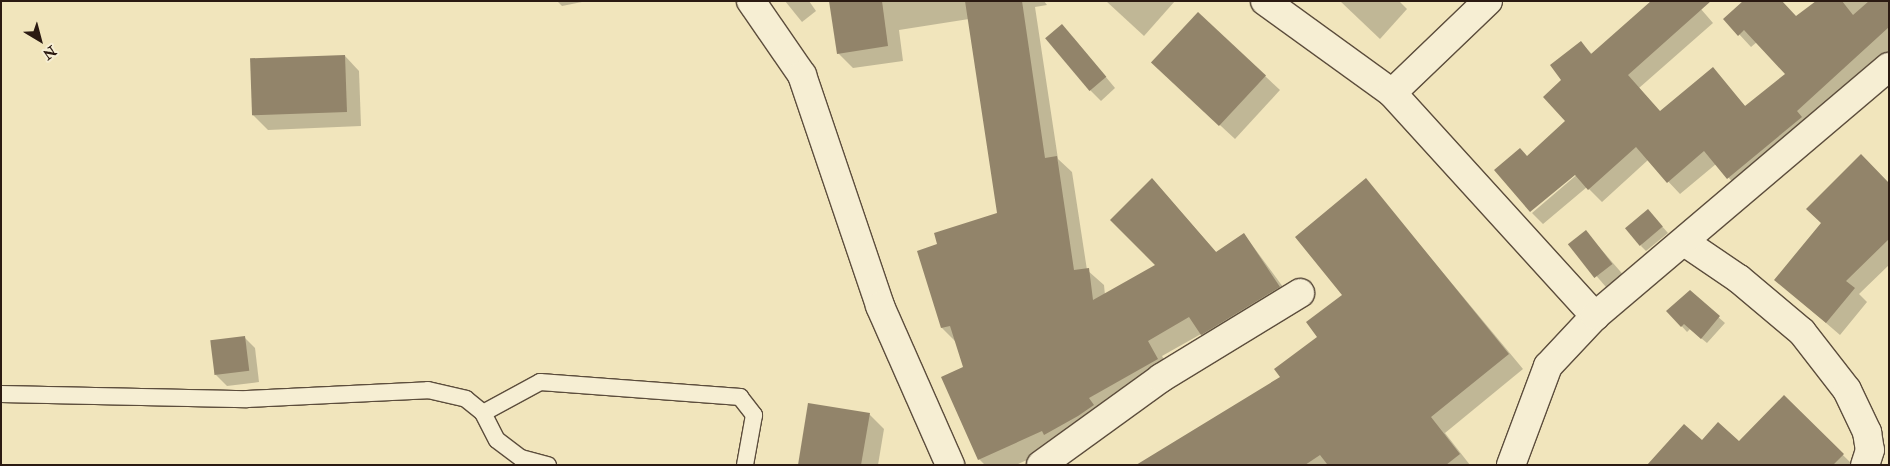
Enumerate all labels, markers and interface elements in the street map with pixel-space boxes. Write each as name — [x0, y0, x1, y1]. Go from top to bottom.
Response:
north arrow — [15, 15, 65, 65]
text: N — [39, 42, 59, 63]

